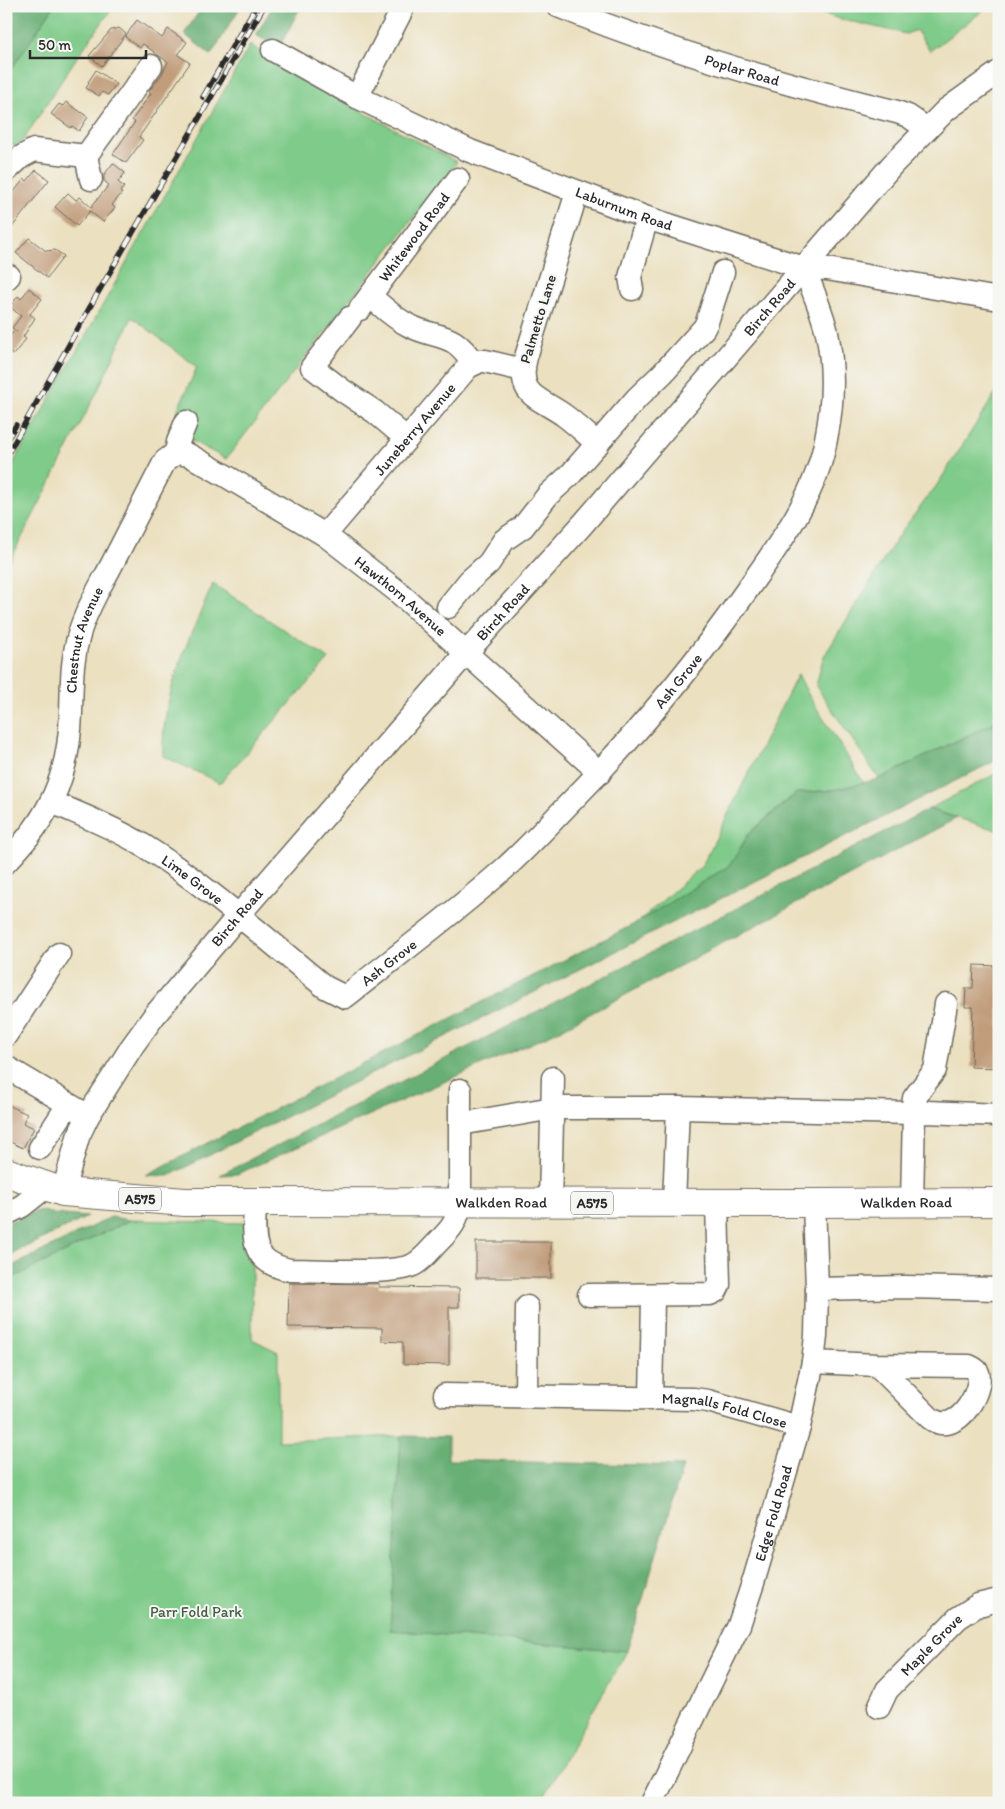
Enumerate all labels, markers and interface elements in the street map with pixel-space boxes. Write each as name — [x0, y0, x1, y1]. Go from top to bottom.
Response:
scale bar — [30, 28, 146, 60]
text: 50 m — [38, 36, 71, 54]
street label: Poplar Road — [702, 50, 782, 90]
street label: Laburnum Road — [573, 183, 675, 235]
street label: Whitewood Road — [375, 189, 454, 285]
street label: Palmetto Lane — [516, 272, 560, 366]
street label: Birch Road — [740, 274, 800, 340]
street label: Juneberry Avenue — [371, 379, 460, 479]
street label: Hawthorn Avenue — [351, 552, 450, 640]
street label: Birch Road — [473, 579, 534, 644]
street label: Chestnut Avenue — [62, 583, 107, 694]
street label: Ash Grove — [651, 650, 706, 712]
street label: Lime Grove — [158, 851, 227, 908]
street label: Birch Road — [207, 884, 267, 950]
street label: Ash Grove — [358, 935, 420, 990]
road number: A575 — [119, 1188, 161, 1210]
road number: A575 — [571, 1192, 613, 1214]
street label: Walkden Road — [455, 1193, 547, 1212]
street label: Walkden Road — [860, 1193, 952, 1212]
street label: Magnalls Fold Close — [662, 1389, 789, 1432]
street label: Edge Fold Road — [751, 1463, 796, 1563]
park label: Parr Fold Park — [150, 1603, 242, 1621]
street label: Maple Grove — [897, 1610, 966, 1680]

